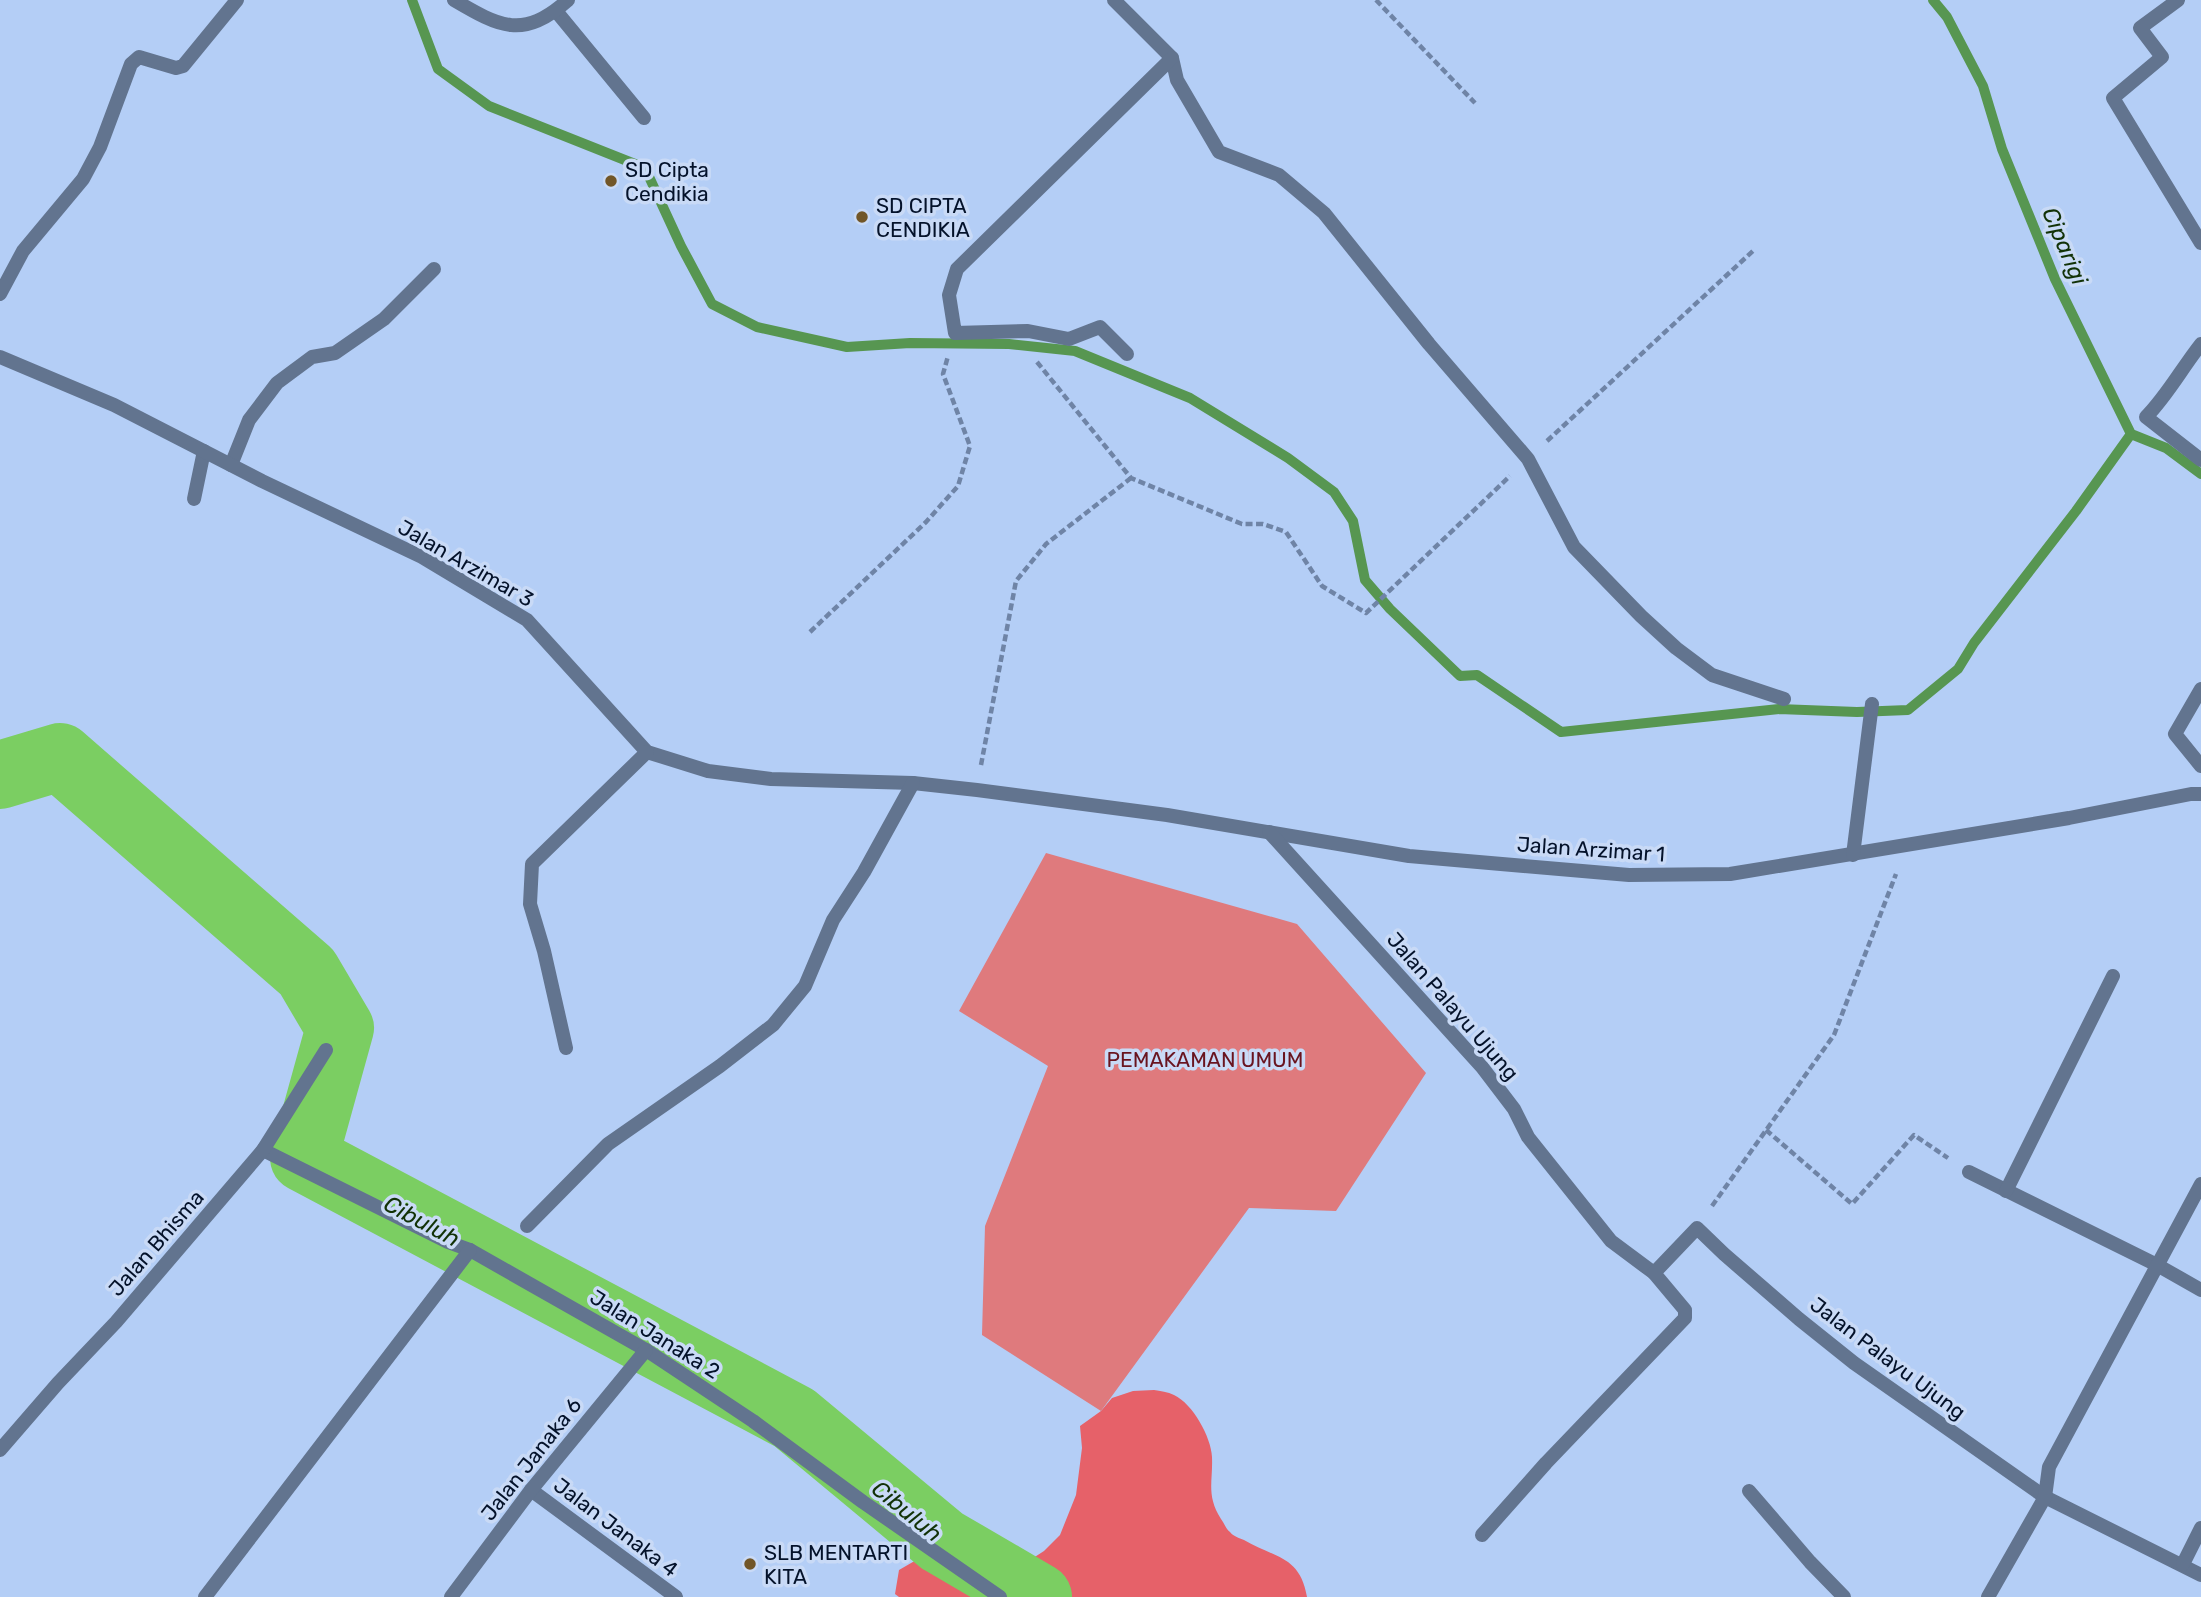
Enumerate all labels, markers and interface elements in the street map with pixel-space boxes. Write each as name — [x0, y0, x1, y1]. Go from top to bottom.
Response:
place label: SD Cipta Cendikia — [625, 157, 709, 206]
marker: SD Cipta Cendikia — [603, 173, 619, 189]
place label: SD CIPTA CENDIKIA — [876, 193, 970, 242]
water label: Ciparigi — [2036, 203, 2094, 290]
marker: SD CIPTA CENDIKIA — [854, 209, 870, 225]
street label: Jalan Arzimar 3 — [394, 514, 538, 612]
street label: Jalan Arzimar 1 — [1516, 831, 1666, 867]
street label: Jalan Palayu Ujung — [1382, 927, 1524, 1085]
park label: PEMAKAMAN UMUM — [1107, 1047, 1303, 1072]
street label: Jalan Bhisma — [103, 1185, 209, 1301]
water label: Cibuluh — [379, 1189, 465, 1253]
street label: Jalan Janaka 2 — [586, 1284, 724, 1384]
street label: Jalan Palayu Ujung — [1805, 1291, 1971, 1425]
street label: Jalan Janaka 6 — [475, 1393, 587, 1525]
street label: Jalan Janaka 4 — [549, 1472, 683, 1582]
water label: Cibuluh — [866, 1474, 948, 1548]
place label: SLB MENTARTI KITA — [764, 1540, 908, 1589]
marker: SLB MENTARTI KITA — [742, 1556, 758, 1572]

